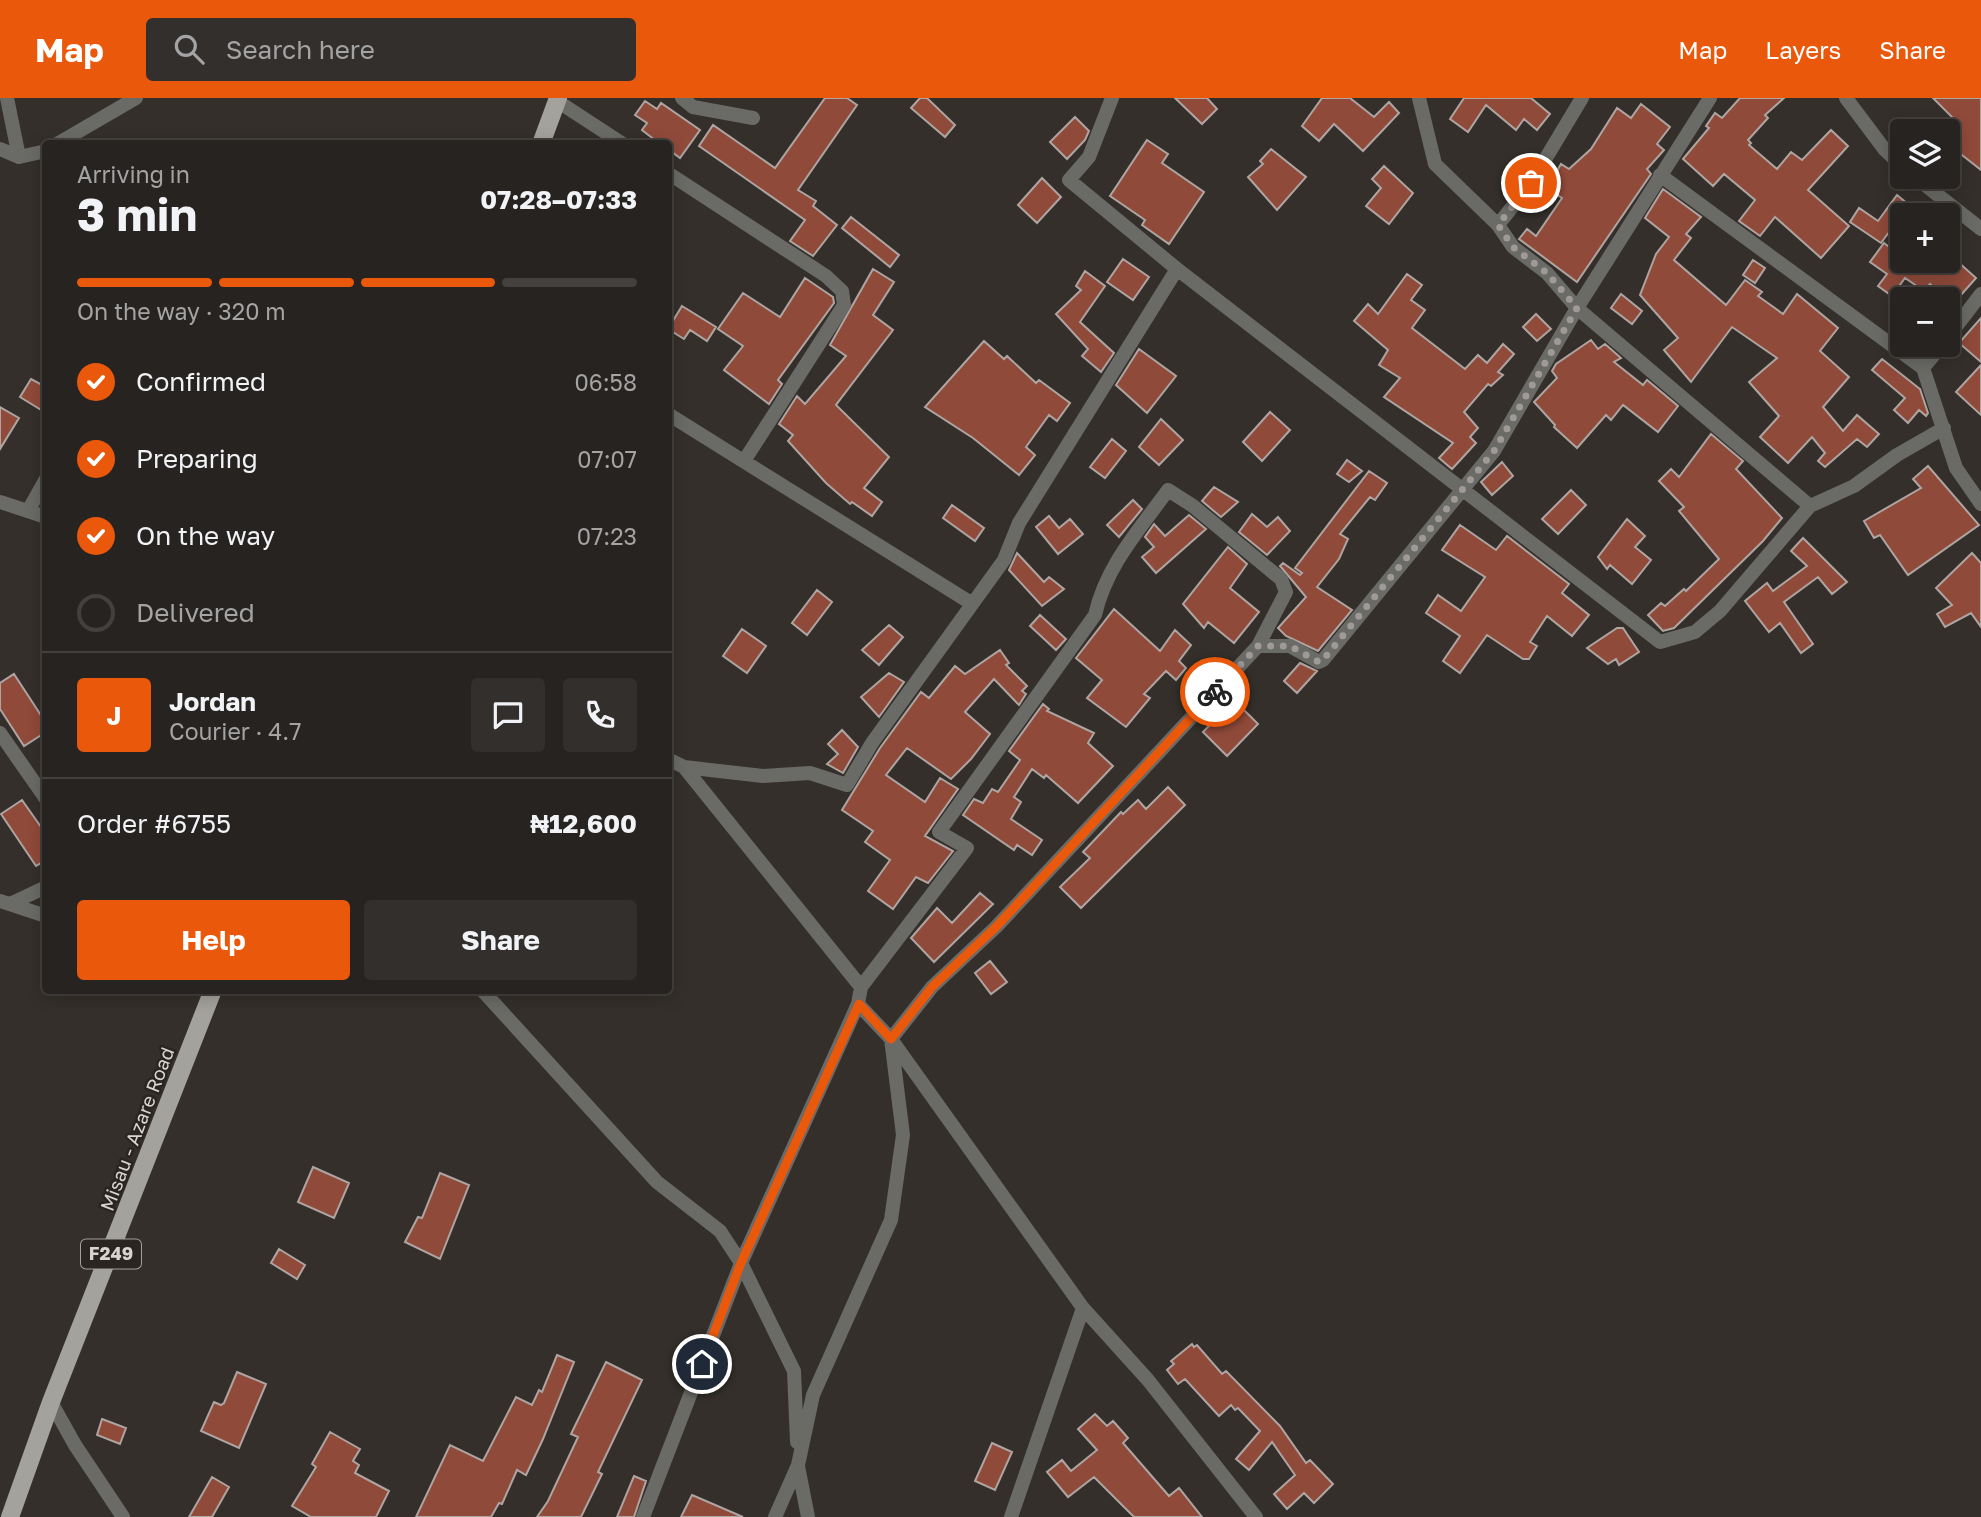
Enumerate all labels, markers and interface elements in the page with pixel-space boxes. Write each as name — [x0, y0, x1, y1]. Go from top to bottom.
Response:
search box — [146, 18, 636, 81]
text: Map — [35, 30, 104, 69]
icon: search — [170, 30, 208, 68]
text: Search here — [226, 34, 375, 65]
text: Map — [1678, 35, 1727, 64]
text: Layers — [1765, 35, 1841, 64]
text: Share — [1879, 35, 1946, 64]
map controls — [1890, 119, 1960, 357]
button: layers — [1890, 119, 1960, 189]
pin — [1501, 153, 1561, 213]
text: Arriving in — [77, 160, 190, 188]
icon: bag — [1512, 164, 1550, 202]
text: 07:28–07:33 — [480, 184, 637, 215]
text: 3 min — [77, 186, 197, 241]
button: + — [1890, 203, 1960, 273]
button: − — [1890, 287, 1960, 357]
text: On the way · 320 m — [77, 297, 286, 325]
icon: check — [77, 363, 115, 401]
text: Confirmed — [136, 366, 266, 397]
text: 06:58 — [575, 368, 637, 396]
icon: check — [77, 440, 115, 478]
text: Preparing — [136, 443, 258, 474]
text: 07:07 — [577, 445, 637, 473]
icon: check — [77, 517, 115, 555]
text: On the way — [136, 520, 275, 551]
text: 07:23 — [577, 522, 637, 550]
text: Delivered — [136, 597, 255, 628]
courier — [1180, 657, 1250, 727]
icon: bike — [1196, 673, 1234, 711]
button: chat — [471, 678, 545, 752]
button: phone — [563, 678, 637, 752]
text: Jordan — [169, 686, 256, 717]
text: J — [107, 700, 121, 731]
text: Courier · 4.7 — [169, 717, 301, 745]
text: Order #6755 — [77, 808, 231, 839]
text: ₦12,600 — [530, 808, 637, 839]
button: Help — [77, 900, 350, 980]
button: Share — [364, 900, 637, 980]
street label: Misau - Azare Road — [95, 1044, 178, 1214]
road number: F249 — [81, 1240, 141, 1268]
pin — [672, 1334, 732, 1394]
icon: home — [683, 1345, 721, 1383]

